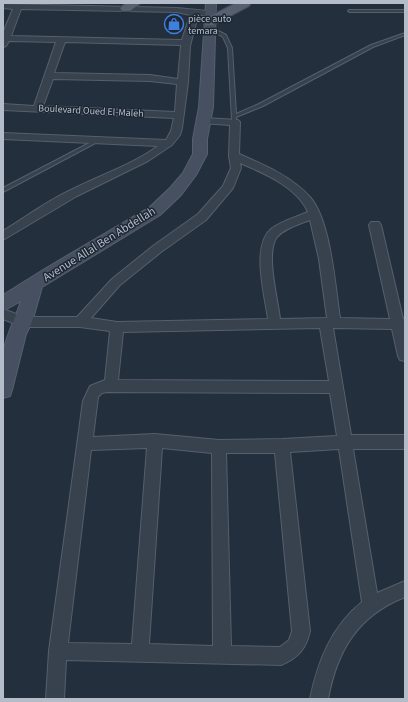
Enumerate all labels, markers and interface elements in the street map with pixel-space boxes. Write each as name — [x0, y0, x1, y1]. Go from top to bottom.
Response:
place label: pièce auto temara — [188, 12, 231, 38]
shop icon: pièce auto temara — [163, 13, 185, 35]
street label: Boulevard Oued El-Maleh — [38, 101, 144, 121]
street label: Avenue Allal Ben Abdellah — [40, 203, 159, 286]

